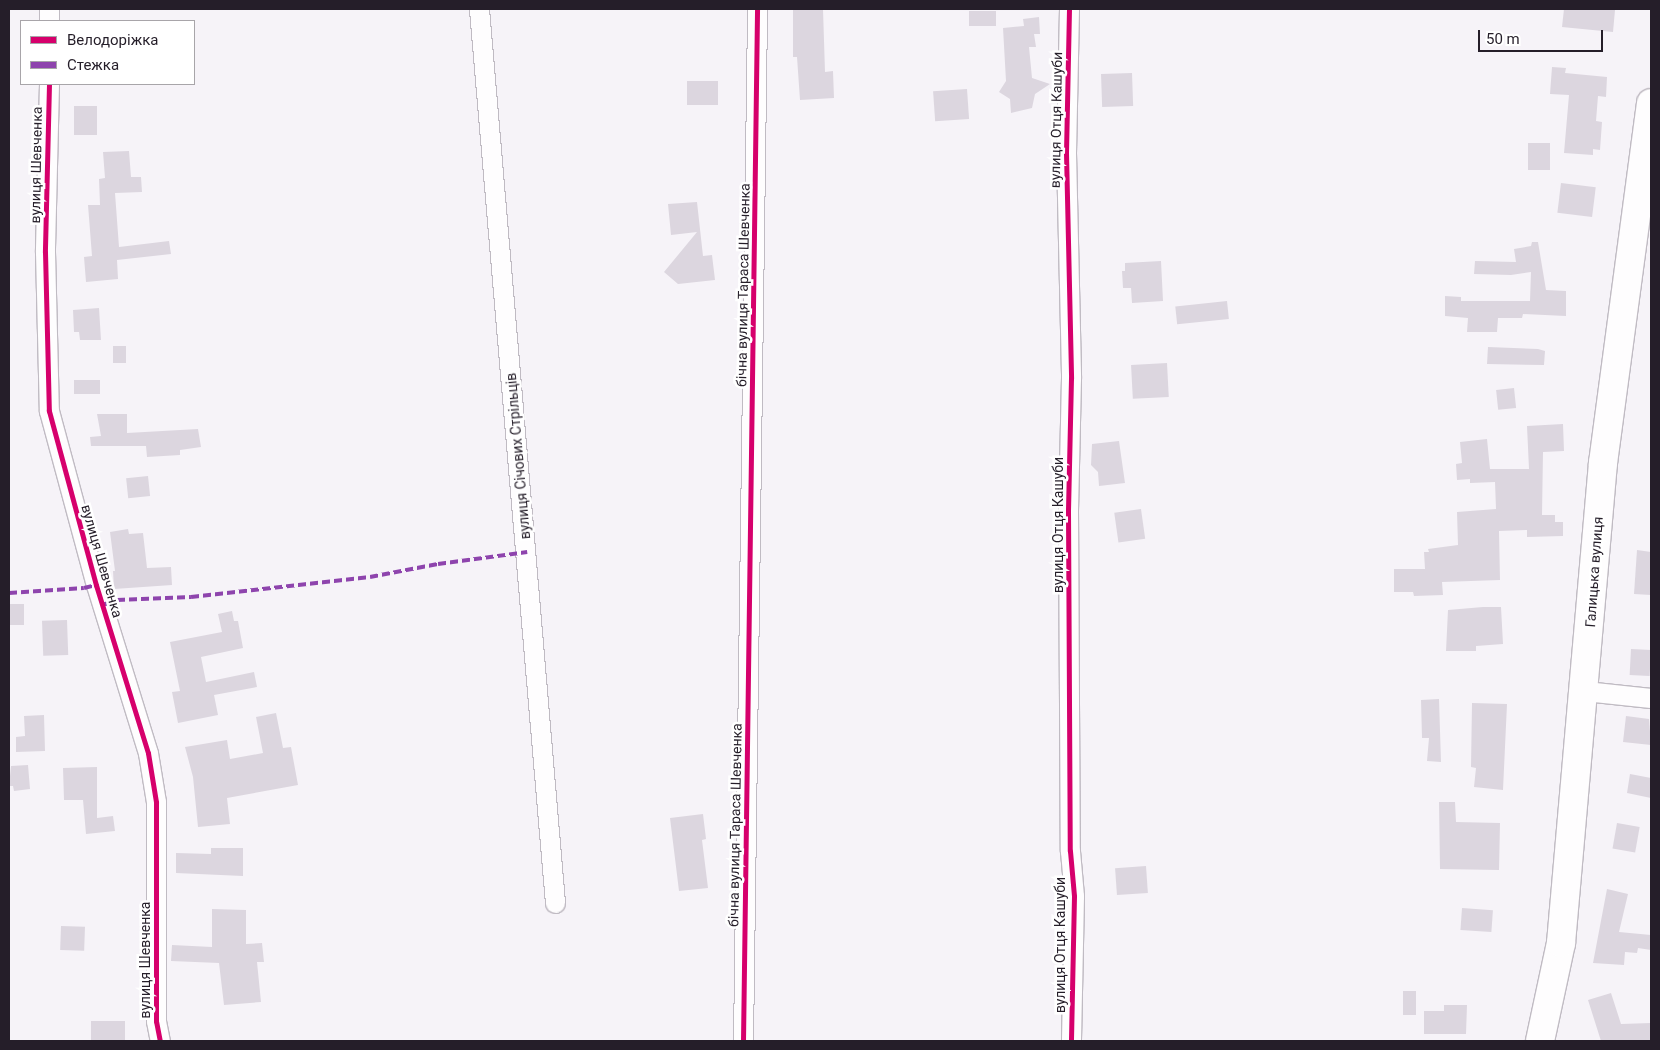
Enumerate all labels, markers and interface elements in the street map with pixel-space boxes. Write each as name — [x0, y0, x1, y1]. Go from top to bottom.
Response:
legend — [20, 20, 195, 85]
scale bar — [1480, 20, 1605, 52]
text: 50 m — [1486, 30, 1520, 48]
text: Велодоріжка — [67, 31, 158, 49]
street label: вулиця Отця Кашуби — [1046, 52, 1066, 188]
text: Стежка — [67, 56, 119, 74]
street label: вулиця Шевченка — [27, 106, 45, 224]
street label: бічна вулиця Тараса Шевченка — [733, 183, 753, 387]
street label: вулиця Січових Стрільців — [502, 372, 534, 540]
street label: вулиця Отця Кашуби — [1050, 457, 1066, 593]
street label: вулиця Шевченка — [78, 503, 126, 619]
street label: Галицька вулиця — [1582, 516, 1606, 628]
street label: бічна вулиця Тараса Шевченка — [725, 723, 745, 927]
street label: вулиця Отця Кашуби — [1052, 877, 1068, 1013]
street label: вулиця Шевченка — [137, 902, 153, 1018]

